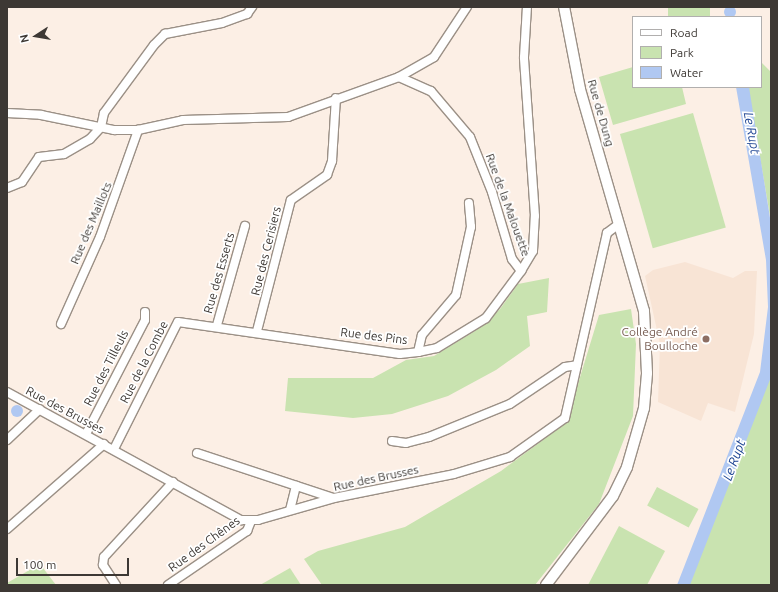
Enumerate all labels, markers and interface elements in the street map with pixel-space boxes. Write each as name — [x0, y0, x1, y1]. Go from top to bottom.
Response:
north arrow — [16, 16, 56, 56]
legend — [632, 16, 762, 88]
text: Road — [670, 26, 698, 39]
text: N — [18, 33, 31, 44]
text: Park — [670, 46, 694, 59]
text: Water — [670, 66, 703, 79]
street label: Rue de Dung — [585, 78, 617, 148]
water label: Le Rupt — [741, 111, 763, 155]
street label: Rue de la Malouette — [483, 152, 533, 258]
street label: Rue des Maillots — [67, 180, 115, 266]
street label: Rue des Cerisiers — [248, 205, 284, 297]
street label: Rue des Esserts — [201, 231, 237, 315]
street label: Rue de la Combe — [117, 318, 171, 406]
street label: Rue des Pins — [340, 325, 408, 347]
place label: Collège André Boulloche — [622, 325, 698, 353]
street label: Rue des Tilleuls — [81, 328, 131, 408]
marker: Collège André Boulloche — [701, 334, 711, 344]
street label: Rue des Brusses — [23, 383, 107, 437]
water label: Le Rupt — [719, 437, 749, 483]
street label: Rue des Brusses — [332, 462, 420, 494]
street label: Rue des Chênes — [165, 513, 243, 575]
scale bar — [18, 550, 131, 576]
text: 100 m — [23, 558, 56, 571]

